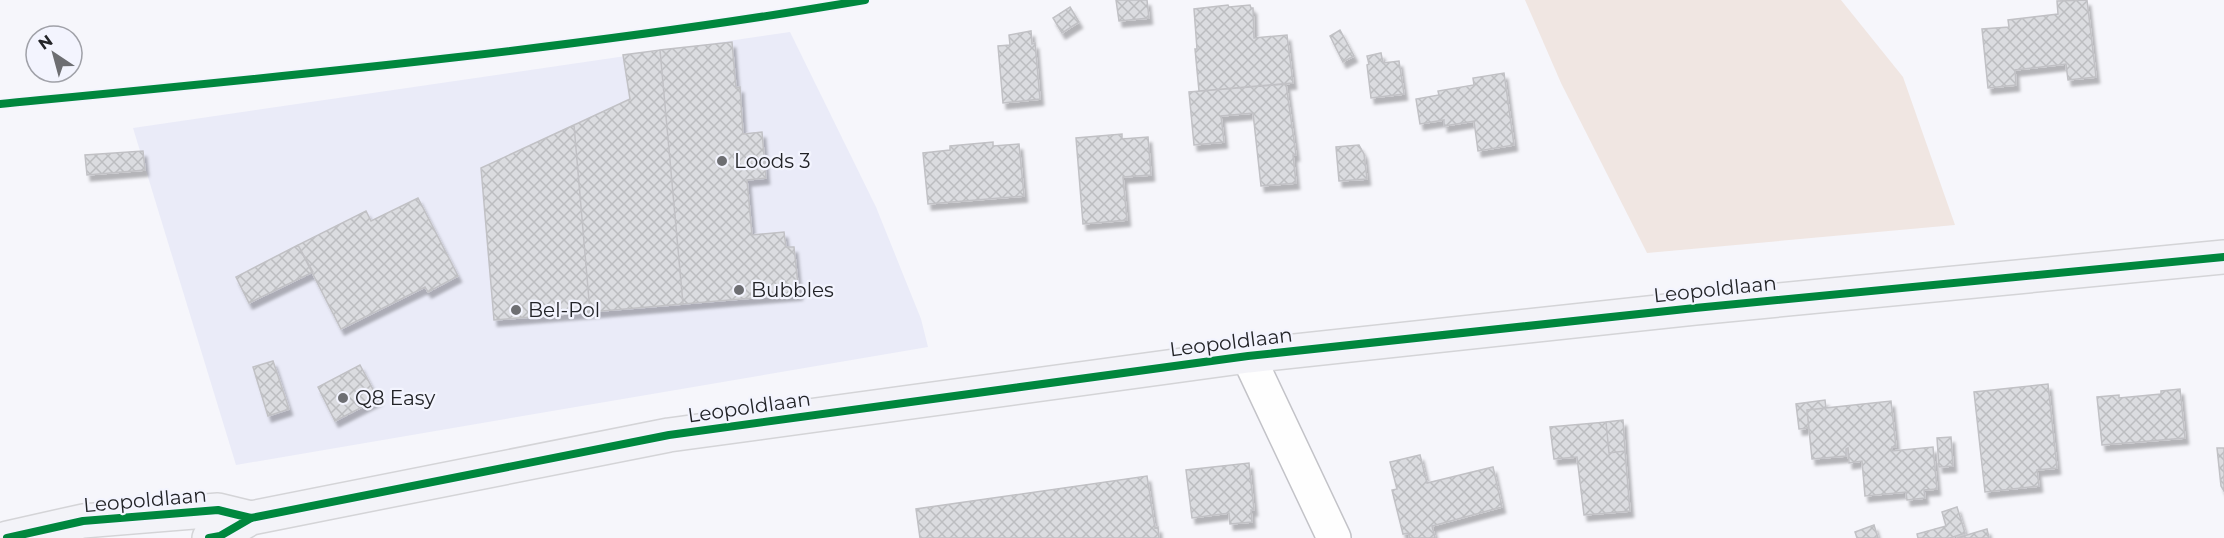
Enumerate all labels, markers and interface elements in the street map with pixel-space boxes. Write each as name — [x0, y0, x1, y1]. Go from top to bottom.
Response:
north arrow — [24, 24, 84, 84]
text: N — [35, 31, 56, 54]
place label: Loods 3 — [734, 149, 811, 173]
marker: Loods 3 — [715, 154, 729, 168]
street label: Leopoldlaan — [1652, 271, 1778, 307]
place label: Bubbles — [751, 278, 834, 302]
marker: Bubbles — [732, 283, 746, 297]
place label: Bel-Pol — [528, 298, 600, 322]
marker: Bel-Pol — [509, 303, 523, 317]
street label: Leopoldlaan — [1168, 323, 1294, 361]
place label: Q8 Easy — [355, 386, 436, 410]
street label: Leopoldlaan — [686, 387, 812, 427]
marker: Q8 Easy — [336, 391, 350, 405]
street label: Leopoldlaan — [82, 483, 208, 517]

